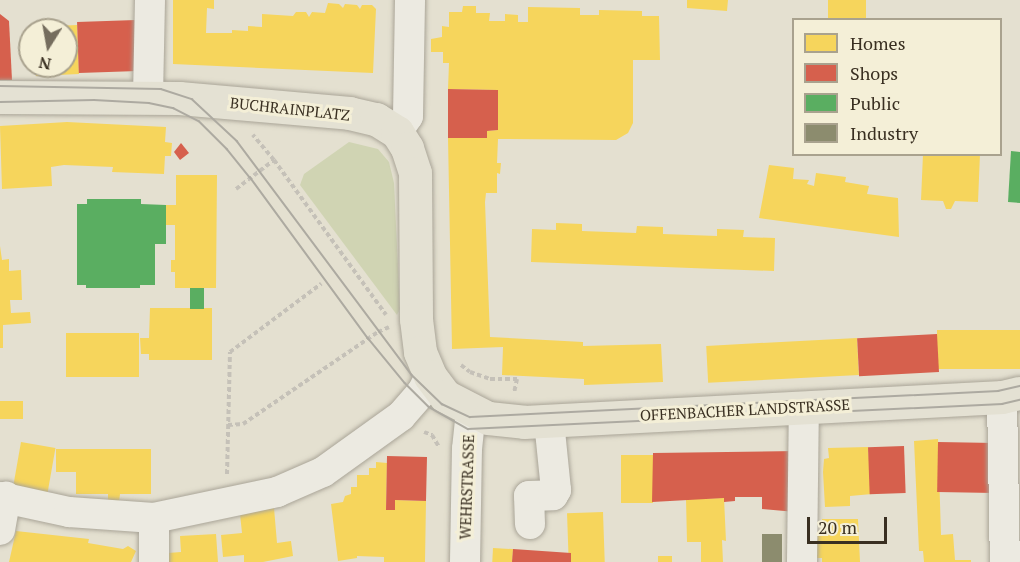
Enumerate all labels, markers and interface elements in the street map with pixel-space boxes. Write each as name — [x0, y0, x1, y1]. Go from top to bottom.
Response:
north arrow — [18, 18, 78, 78]
legend — [792, 18, 1002, 156]
text: Homes — [850, 31, 905, 55]
text: N — [37, 52, 53, 76]
text: Shops — [850, 61, 898, 85]
text: Public — [850, 91, 900, 115]
street label: BUCHRAINPLATZ — [229, 94, 351, 124]
text: Industry — [850, 121, 918, 145]
street label: OFFENBACHER LANDSTRASSE — [640, 396, 850, 424]
street label: WEHRSTRASSE — [456, 434, 478, 540]
scale bar — [810, 505, 890, 543]
text: 20 m — [818, 515, 857, 539]

